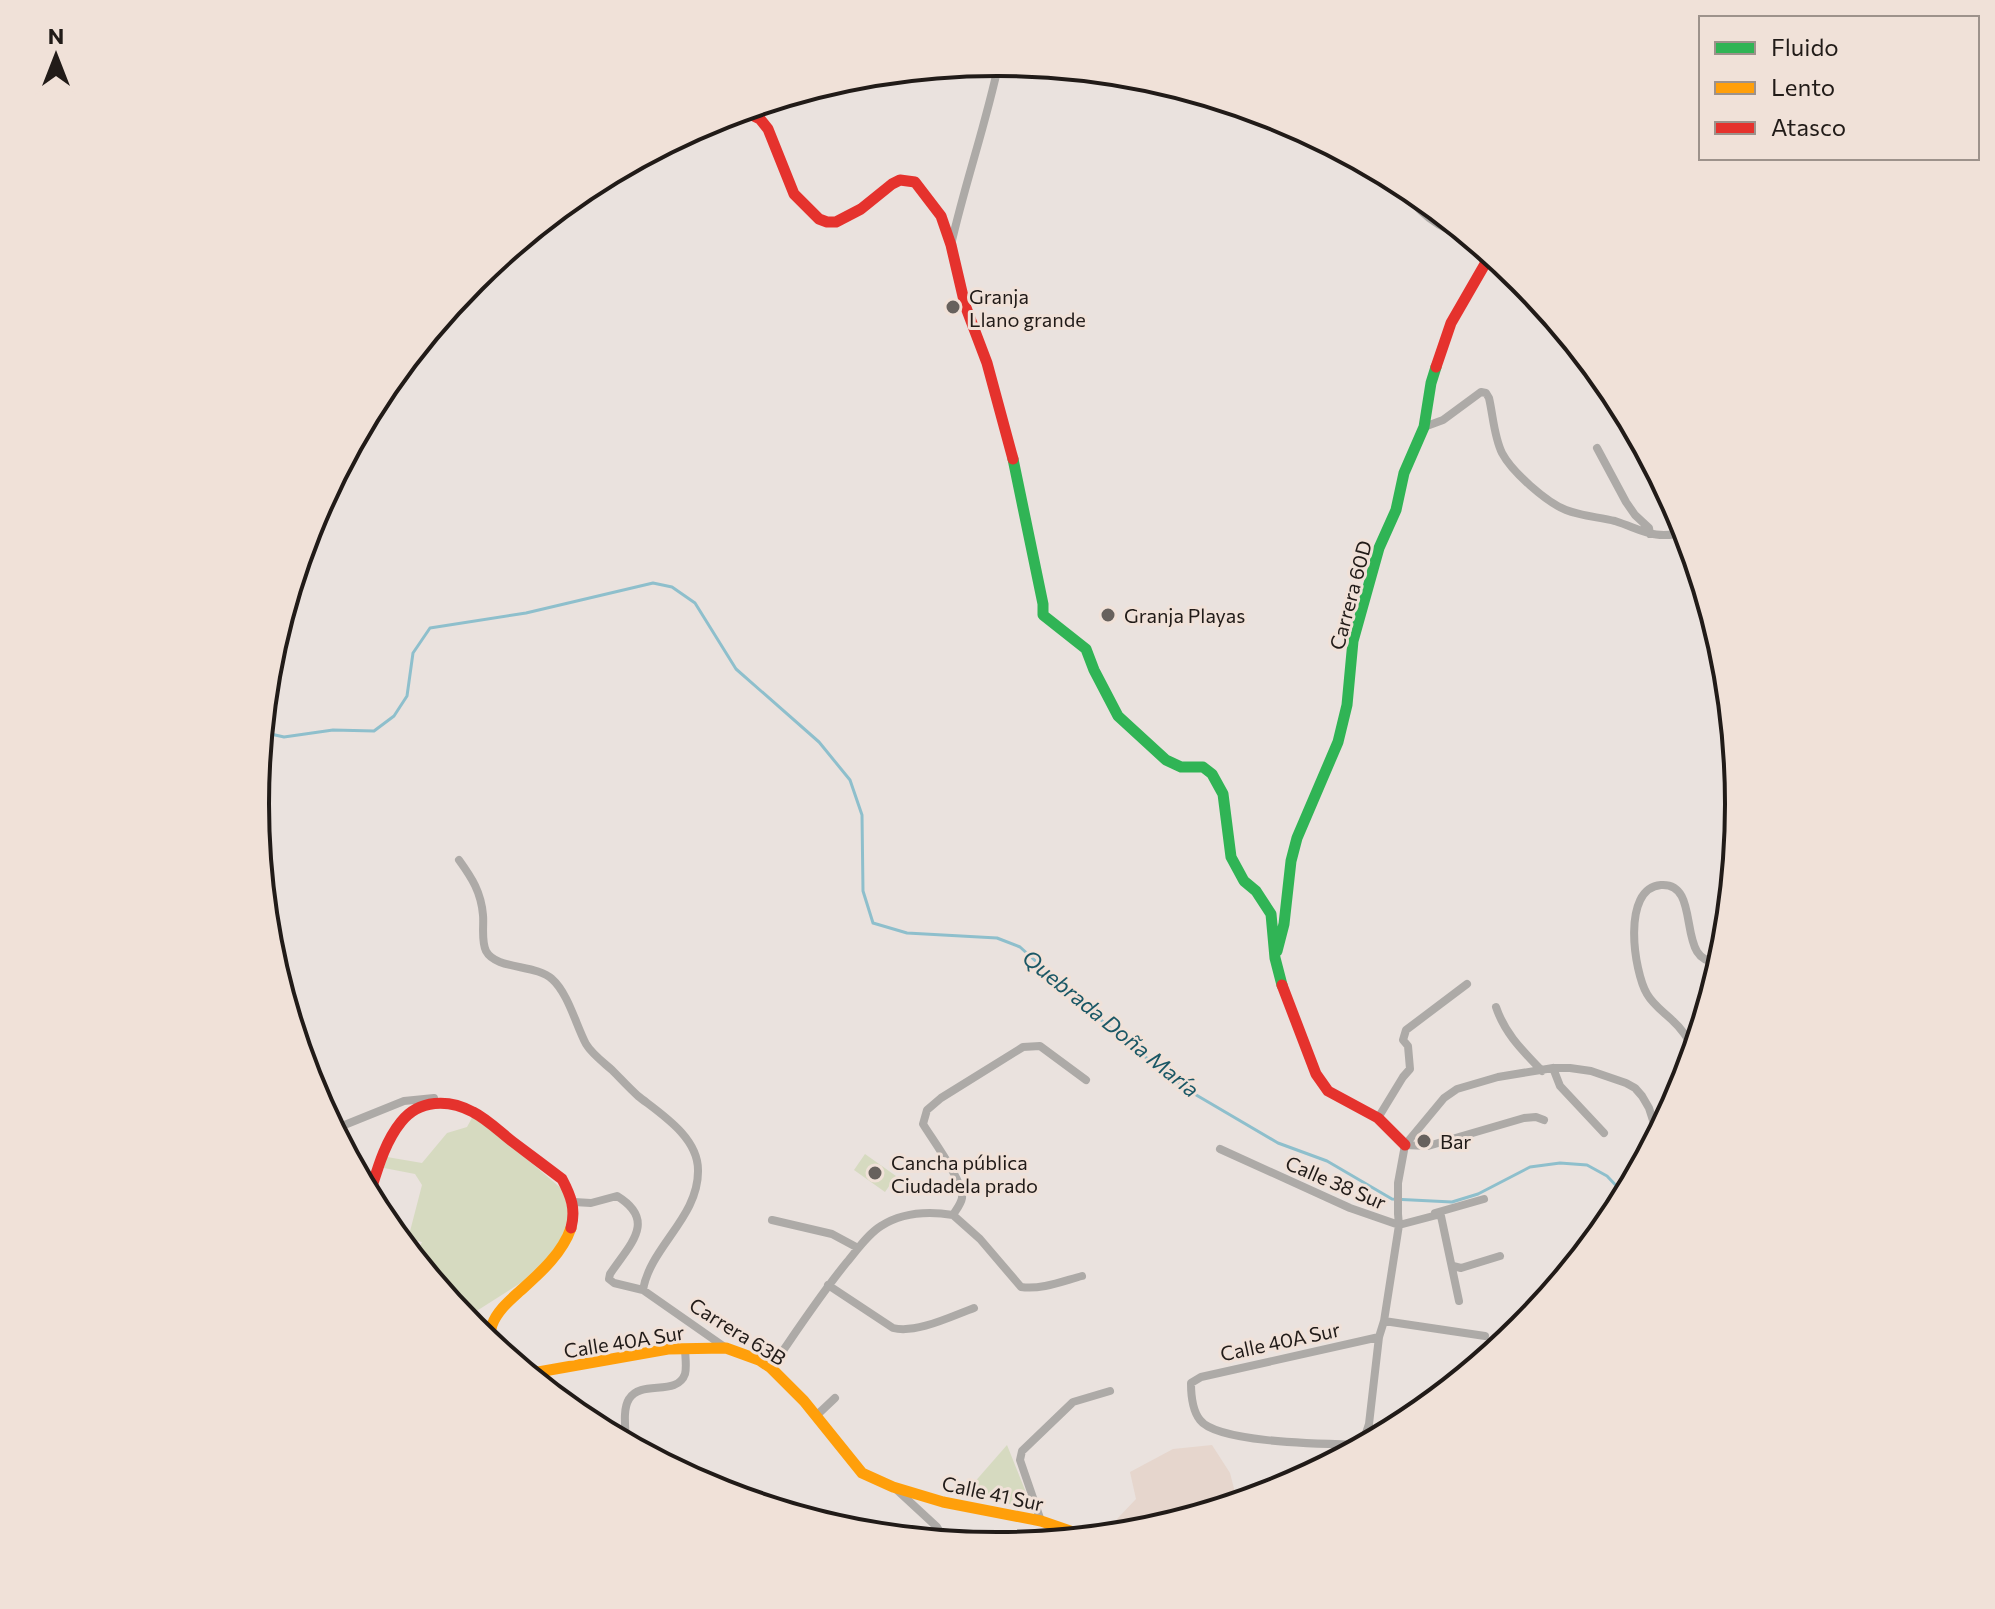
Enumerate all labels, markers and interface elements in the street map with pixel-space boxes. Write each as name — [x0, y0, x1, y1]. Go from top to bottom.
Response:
north arrow — [16, 16, 96, 96]
legend — [1699, 16, 1979, 160]
text: N — [48, 22, 64, 49]
text: Fluido — [1771, 32, 1839, 61]
text: Lento — [1771, 72, 1835, 101]
text: Atasco — [1771, 112, 1846, 141]
place label: Granja Llano grande — [969, 284, 1086, 331]
marker: Granja Llano grande — [944, 298, 962, 316]
street label: Carrera 60D — [1324, 538, 1376, 652]
place label: Granja Playas — [1124, 603, 1245, 627]
marker: Granja Playas — [1099, 606, 1117, 624]
water label: Quebrada Doña María — [1017, 943, 1205, 1103]
place label: Bar — [1440, 1129, 1471, 1153]
marker: Bar — [1415, 1132, 1433, 1150]
place label: Cancha pública Ciudadela prado — [891, 1150, 1038, 1197]
street label: Calle 38 Sur — [1282, 1150, 1390, 1214]
marker: Cancha pública Ciudadela prado — [866, 1164, 884, 1182]
street label: Carrera 63B — [685, 1292, 791, 1370]
street label: Calle 40A Sur — [1218, 1317, 1342, 1365]
street label: Calle 40A Sur — [562, 1320, 686, 1362]
street label: Calle 41 Sur — [940, 1471, 1046, 1515]

